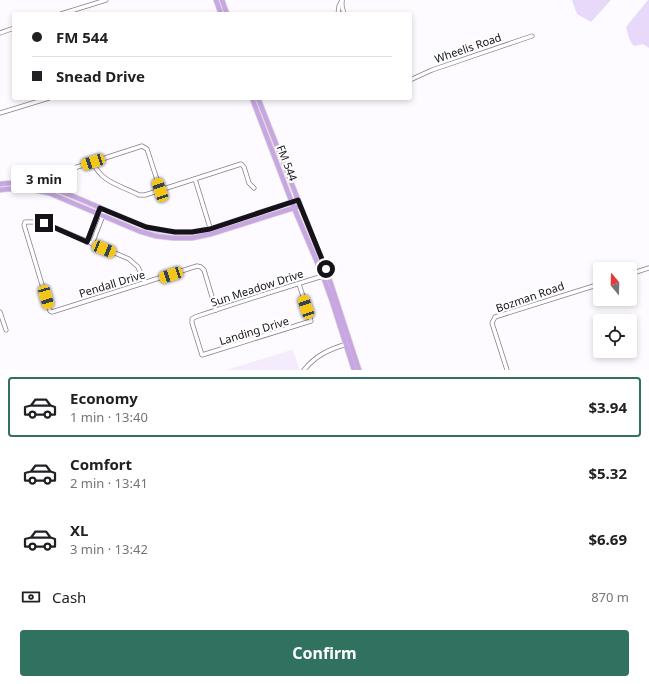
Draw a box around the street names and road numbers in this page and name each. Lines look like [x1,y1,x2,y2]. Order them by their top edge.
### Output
street label: Wheelis Road [432,29,503,66]
street label: FM 544 [274,143,301,184]
street label: Sun Meadow Drive [209,265,305,310]
street label: Pendall Drive [77,266,147,301]
street label: Bozman Road [494,278,566,315]
street label: Landing Drive [217,313,290,348]

